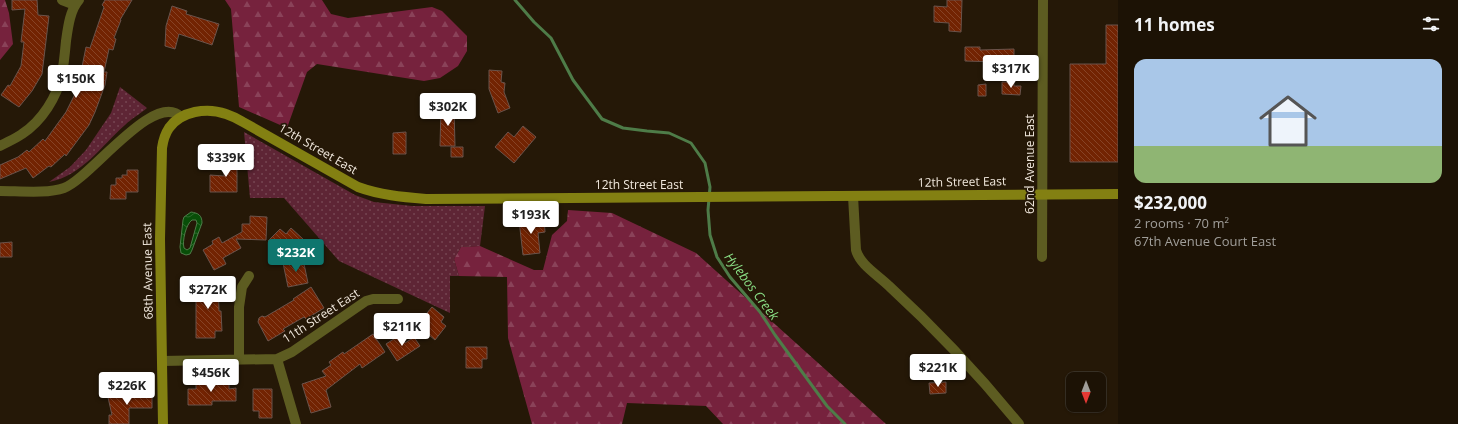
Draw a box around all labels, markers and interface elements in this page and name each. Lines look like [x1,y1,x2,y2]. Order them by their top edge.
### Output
text: 11 homes [1134,13,1215,36]
icon: filters [1420,13,1442,35]
pin: $317K [983,55,1039,89]
text: $317K [992,59,1030,77]
pin: $150K [48,65,104,99]
text: $150K [57,69,95,87]
icon: home [1252,85,1324,157]
pin: $302K [420,93,476,127]
text: $302K [429,97,467,115]
street label: 62nd Avenue East [1021,114,1038,214]
street label: 12th Street East [276,119,361,178]
pin: $339K [198,144,254,178]
text: $339K [207,148,245,166]
street label: 12th Street East [918,172,1006,191]
street label: 12th Street East [595,176,683,193]
text: $232,000 [1134,191,1207,214]
pin: $193K [503,201,559,235]
text: $193K [512,205,550,223]
text: 2 rooms · 70 m² [1134,214,1229,232]
street label: 68th Avenue East [138,223,157,320]
text: 67th Avenue Court East [1134,232,1276,250]
pin: $232K [268,239,324,273]
text: $232K [277,243,315,261]
water label: Hylebos Creek [721,248,784,324]
pin: $272K [180,276,236,310]
text: $272K [189,280,227,298]
street label: 11th Street East [279,284,362,347]
pin: $211K [374,313,430,347]
text: $211K [383,317,421,335]
pin: $221K [910,354,966,388]
text: $221K [919,358,957,376]
pin: $456K [183,359,239,393]
text: $456K [192,363,230,381]
pin: $226K [99,372,155,406]
north arrow [1066,372,1106,412]
map controls [1066,372,1106,412]
text: $226K [108,376,146,394]

